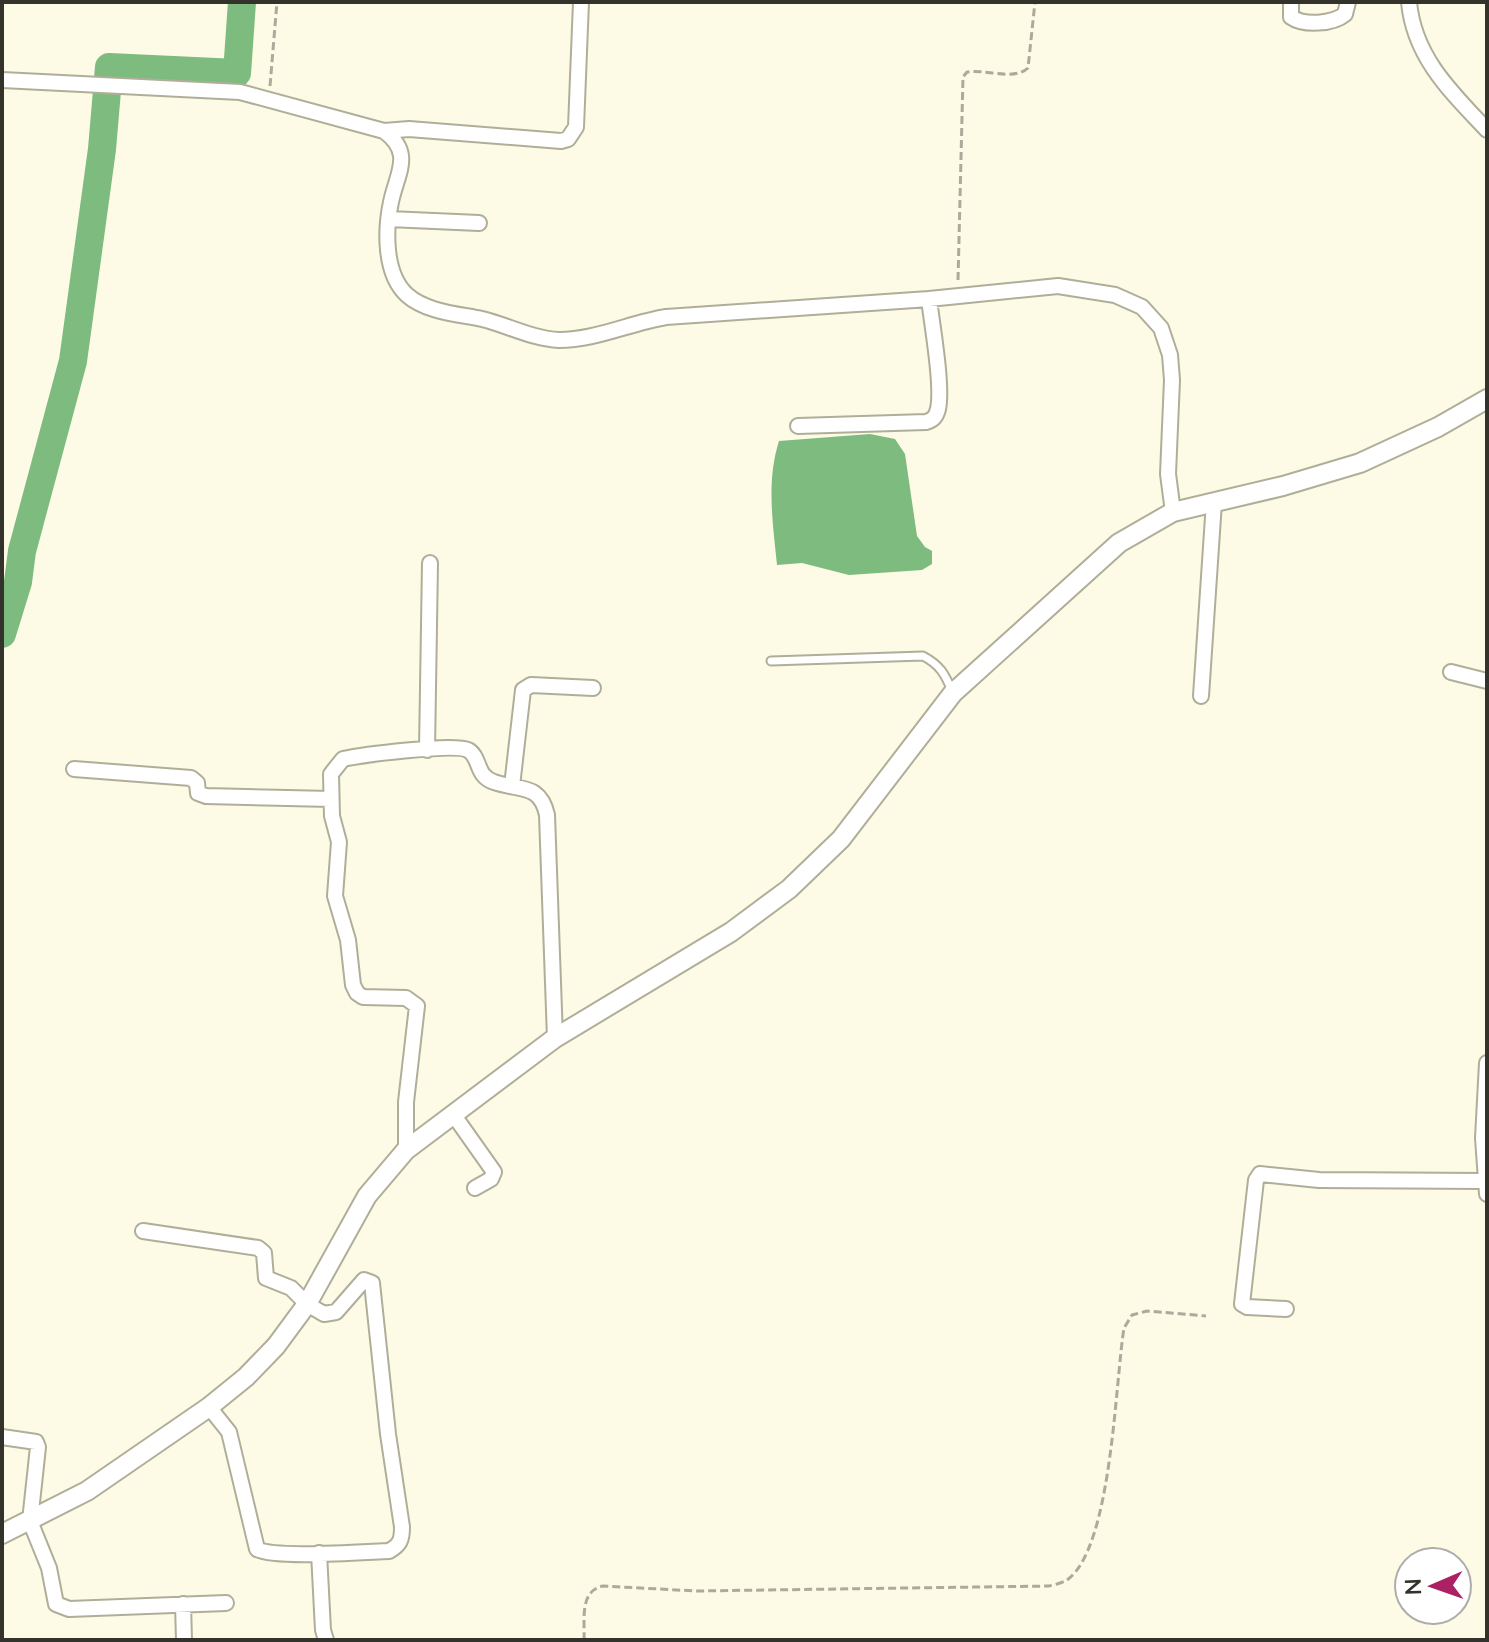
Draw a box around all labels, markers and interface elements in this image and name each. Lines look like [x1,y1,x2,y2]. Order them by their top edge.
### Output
north arrow [1393,1546,1473,1626]
text: N [1399,1578,1426,1596]

